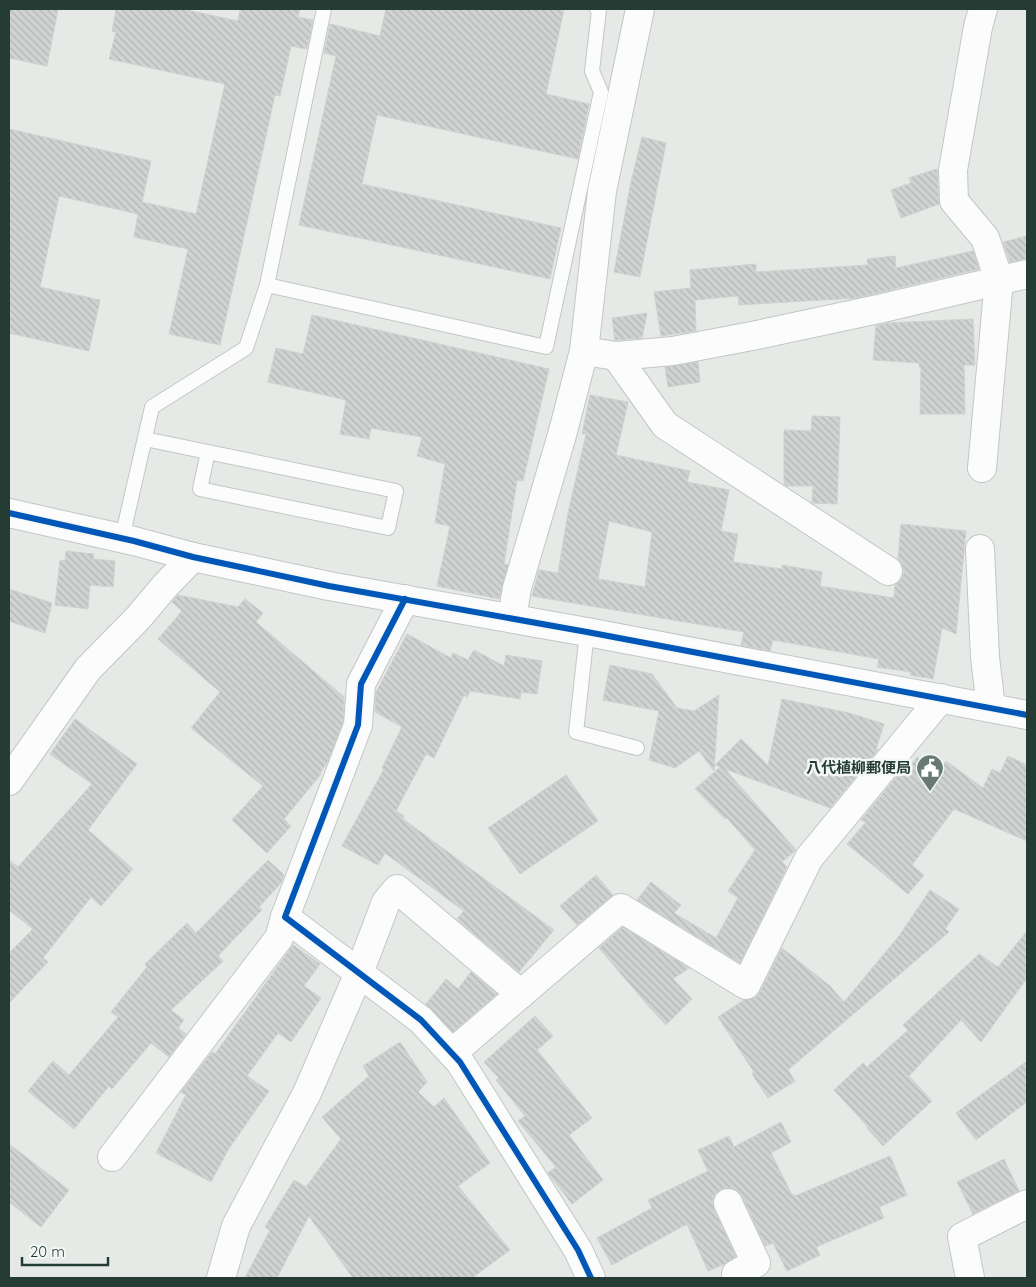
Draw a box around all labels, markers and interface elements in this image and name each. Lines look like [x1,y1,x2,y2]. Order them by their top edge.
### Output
public building icon: 八代植柳郵便局 [915,753,945,792]
place label: 八代植柳郵便局 [806,758,911,777]
scale bar [22,1234,109,1266]
text: 20 m [30,1242,65,1261]

